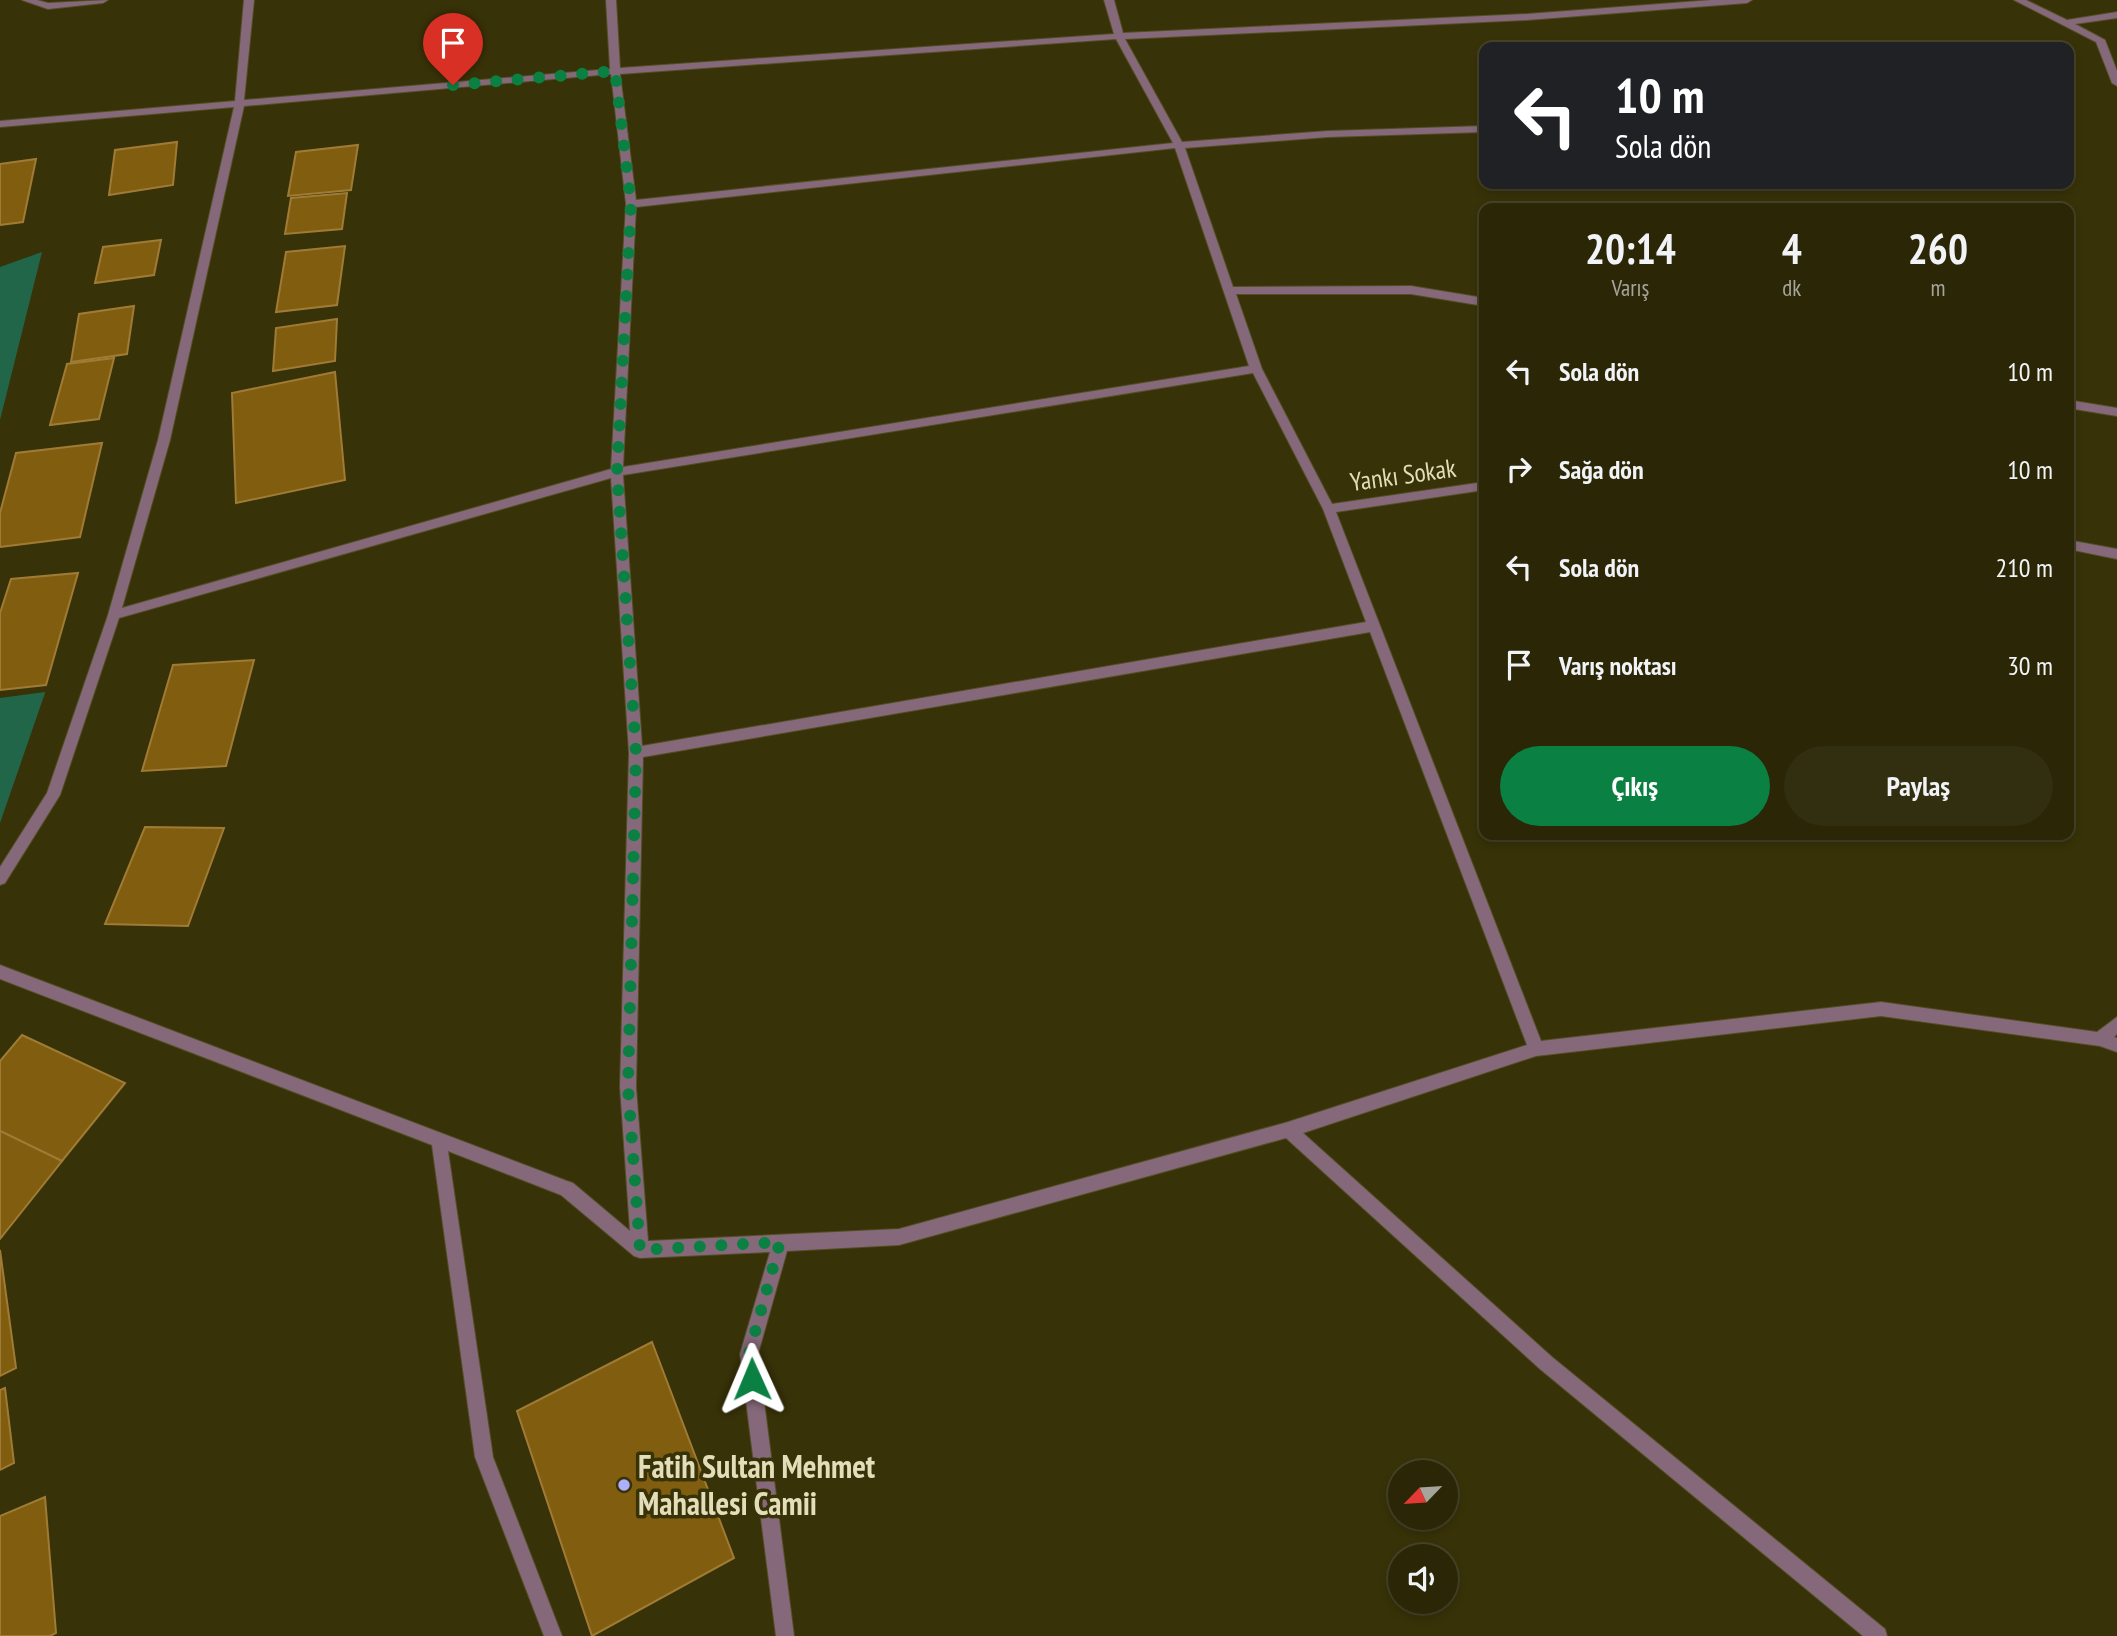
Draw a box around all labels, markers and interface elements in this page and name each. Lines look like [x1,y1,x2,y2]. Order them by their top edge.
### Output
pin [423,13,483,85]
icon: arrive [434,24,472,62]
text: 10 m [1615,63,1704,127]
icon: left [1500,70,1591,161]
text: Sola dön [1615,125,1711,167]
text: 20:14 [1585,221,1676,276]
text: 4 [1782,221,1802,276]
text: 260 [1908,221,1968,276]
text: Varış [1611,273,1649,302]
text: dk [1782,273,1801,302]
text: m [1930,273,1945,302]
icon: left [1500,352,1538,390]
text: Sola dön [1559,355,1639,388]
text: 10 m [2007,355,2053,388]
icon: right [1500,450,1538,488]
street label: Yankı Sokak [1348,451,1458,498]
text: Sağa dön [1559,453,1644,486]
text: 10 m [2007,453,2053,486]
icon: left [1500,548,1538,586]
text: Sola dön [1559,551,1639,584]
text: 210 m [1995,551,2053,584]
icon: arrive [1500,646,1538,684]
text: Varış noktası [1559,649,1677,682]
text: 30 m [2007,649,2053,682]
button: Çıkış [1500,746,1770,826]
button: Paylaş [1784,746,2053,826]
position arrow [715,1342,789,1416]
place label: Fatih Sultan Mehmet Mahallesi Camii [638,1445,876,1524]
north arrow [1388,1460,1458,1530]
map controls [1388,1460,1458,1614]
marker: Fatih Sultan Mehmet Mahallesi Camii [616,1477,632,1493]
button: sound [1388,1544,1458,1614]

